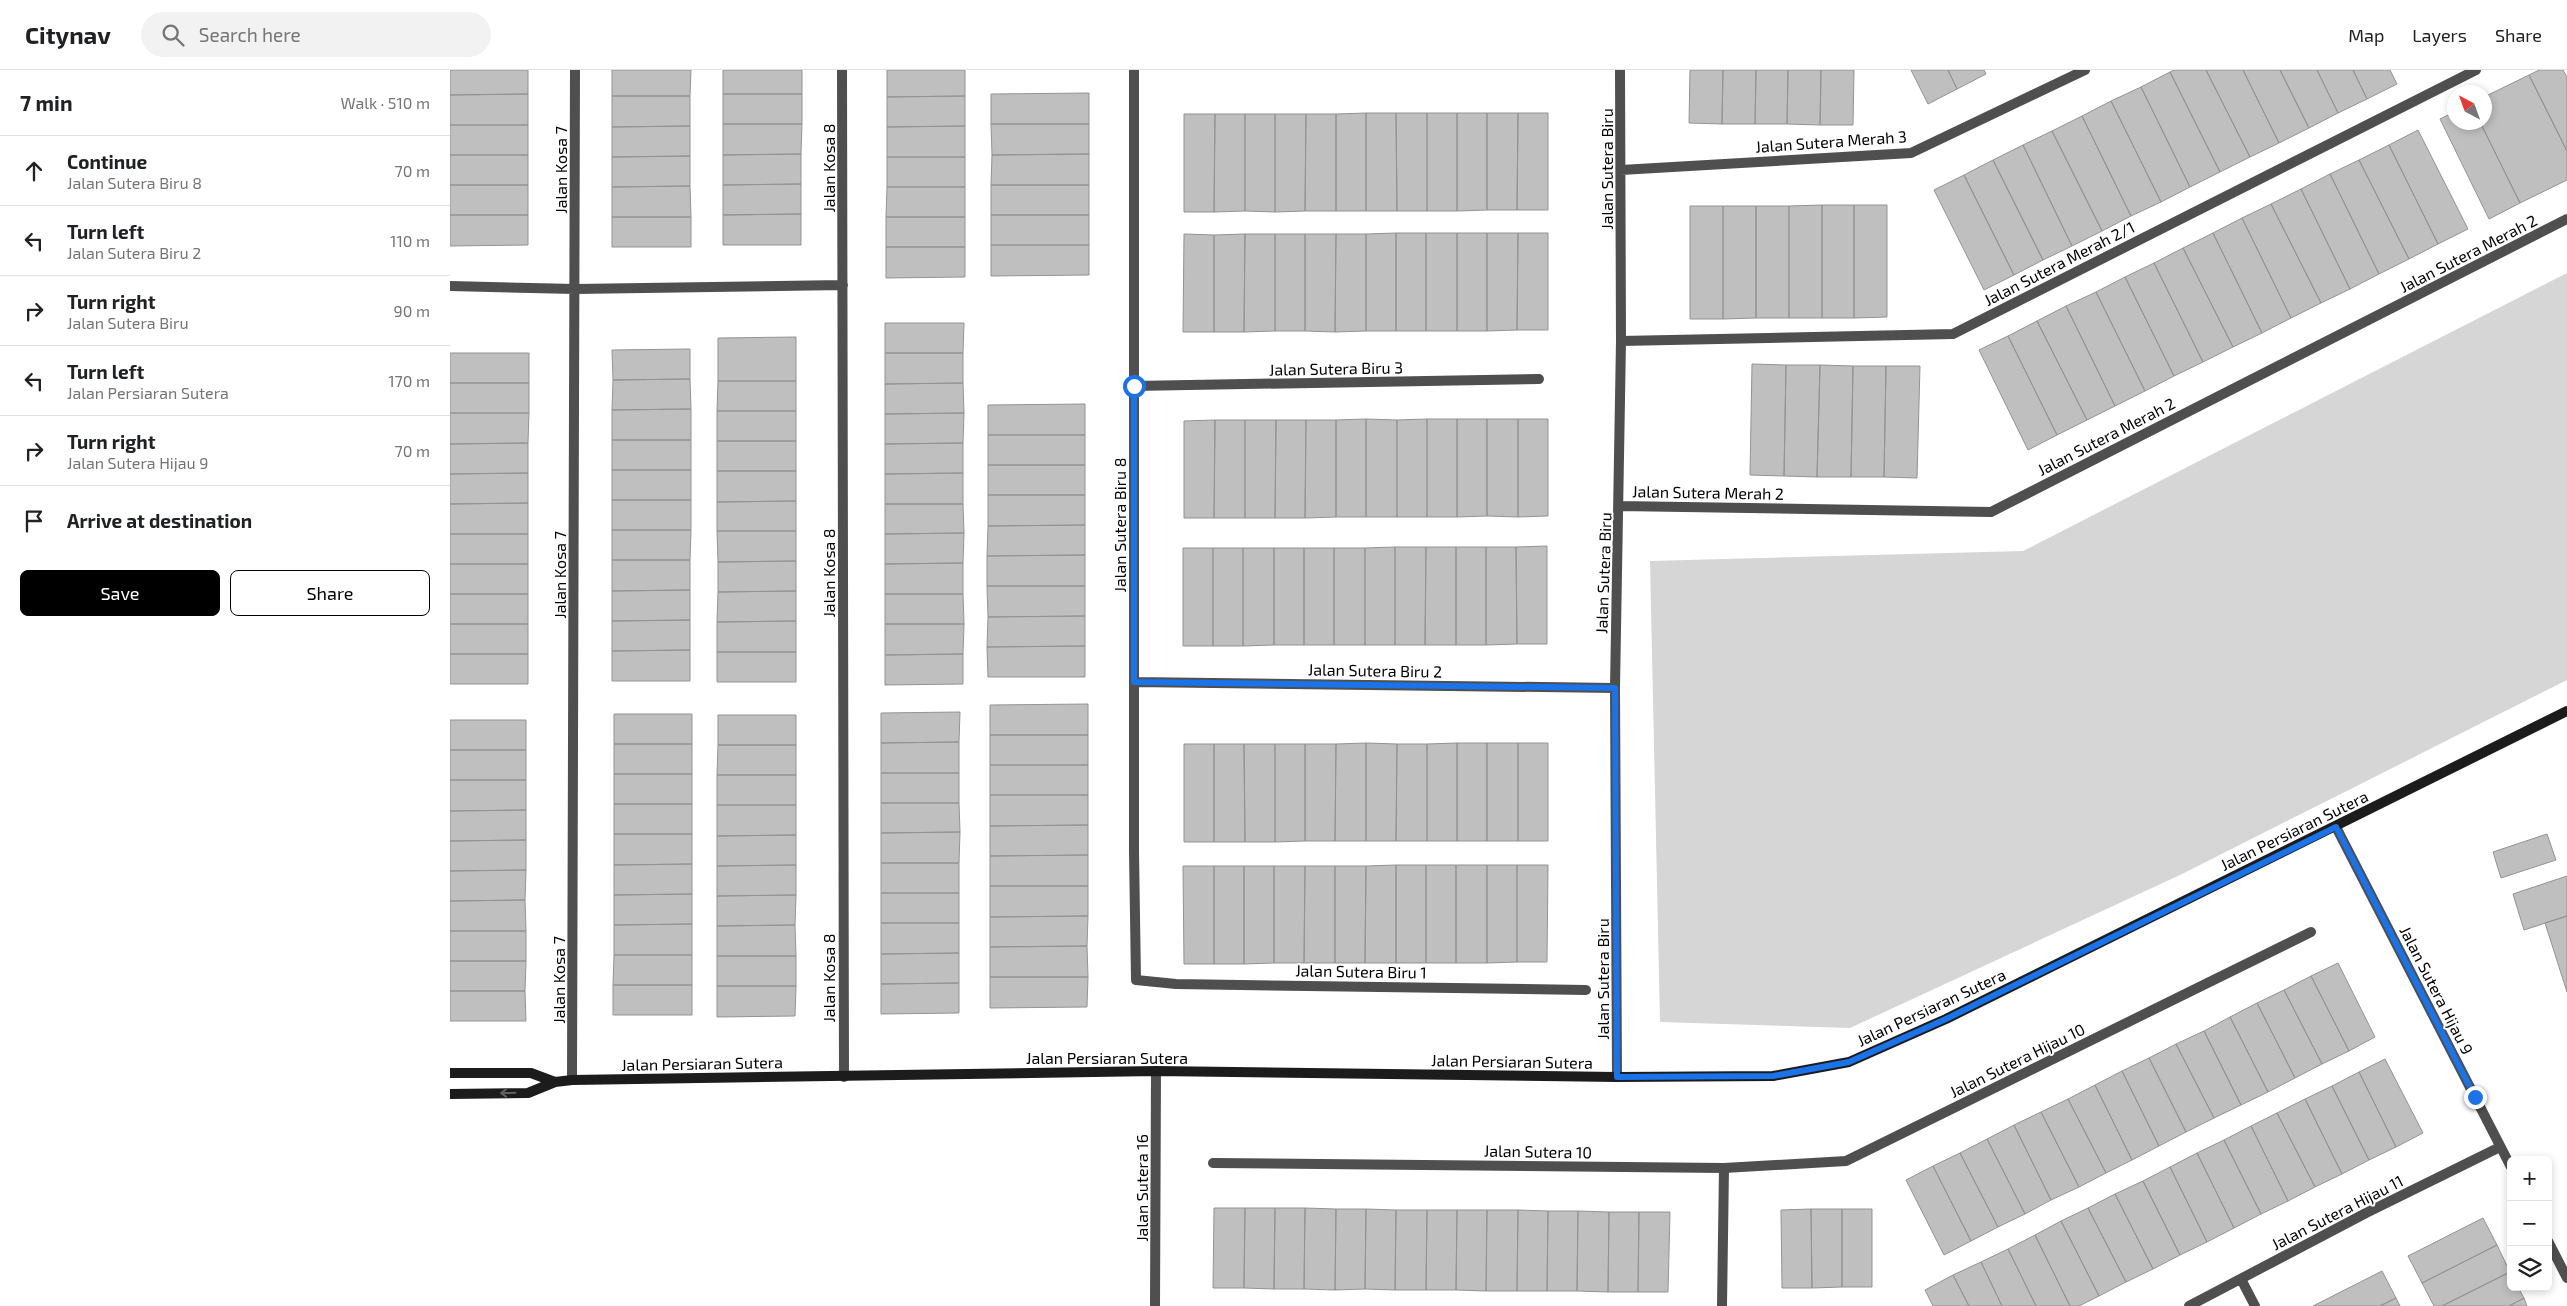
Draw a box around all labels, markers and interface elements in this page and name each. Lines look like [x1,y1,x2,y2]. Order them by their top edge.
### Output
search box [141,12,491,57]
text: Citynav [25,20,111,49]
icon: search [159,21,187,49]
text: Search here [199,23,301,46]
text: Map [2348,24,2384,46]
text: Layers [2412,24,2467,46]
text: Share [2495,24,2542,46]
north arrow [2447,85,2492,130]
text: 7 min [20,90,73,115]
text: Walk · 510 m [340,93,430,112]
street label: Jalan Sutera Biru [1597,108,1616,230]
street label: Jalan Kosa 8 [819,123,838,213]
street label: Jalan Kosa 7 [551,126,570,214]
street label: Jalan Sutera Merah 3 [1755,126,1907,156]
text: Continue [67,150,147,173]
icon: ahead [20,157,48,185]
text: 70 m [395,161,430,180]
text: Jalan Sutera Biru 8 [67,173,202,192]
street label: Jalan Sutera Merah 2 [2396,210,2540,296]
street label: Jalan Sutera Merah 2/1 [1981,217,2137,309]
text: Turn left [67,220,144,243]
icon: left [20,227,48,255]
text: 110 m [390,231,430,250]
text: Jalan Sutera Biru 2 [67,243,201,262]
text: Turn right [67,290,155,313]
icon: right [20,297,48,325]
text: 90 m [394,301,430,320]
text: Jalan Sutera Biru [67,313,189,332]
street label: Jalan Sutera Biru 3 [1269,357,1403,379]
text: Turn left [67,360,144,383]
icon: left [20,367,48,395]
text: 170 m [388,371,430,390]
route start [1123,375,1146,398]
text: Jalan Persiaran Sutera [67,383,229,402]
street label: Jalan Sutera Merah 2 [2034,393,2178,479]
text: Turn right [67,430,155,453]
icon: right [20,437,48,465]
text: 70 m [395,441,430,460]
text: Jalan Sutera Hijau 9 [67,453,208,472]
street label: Jalan Sutera Biru 8 [1110,458,1129,592]
street label: Jalan Sutera Merah 2 [1632,481,1784,503]
icon: arrive [20,507,48,535]
text: Arrive at destination [67,509,252,532]
street label: Jalan Sutera Biru [1591,512,1615,634]
street label: Jalan Kosa 8 [819,528,838,618]
street label: Jalan Kosa 7 [550,531,569,619]
button: Save [20,570,220,616]
button: Share [230,570,430,616]
street label: Jalan Sutera Biru 2 [1308,659,1442,681]
street label: Jalan Persiaran Sutera [2217,786,2371,874]
street label: Jalan Sutera Biru [1593,918,1612,1040]
street label: Jalan Sutera Hijau 9 [2396,923,2478,1058]
street label: Jalan Kosa 8 [819,933,838,1023]
street label: Jalan Kosa 7 [549,936,568,1024]
street label: Jalan Sutera Biru 1 [1295,960,1427,982]
street label: Jalan Persiaran Sutera [1854,964,2008,1050]
street label: Jalan Sutera Hijau 10 [1946,1019,2088,1102]
street label: Jalan Persiaran Sutera [1026,1048,1188,1067]
street label: Jalan Persiaran Sutera [1431,1050,1593,1072]
street label: Jalan Persiaran Sutera [621,1052,783,1074]
route end [2464,1086,2487,1109]
one-way arrow [501,1088,517,1098]
street label: Jalan Sutera 16 [1132,1134,1151,1242]
street label: Jalan Sutera 10 [1484,1141,1592,1161]
map controls [2507,1156,2552,1291]
button: + [2507,1156,2552,1201]
street label: Jalan Sutera Hijau 11 [2268,1171,2406,1254]
button: − [2507,1201,2552,1246]
button: layers [2507,1246,2552,1291]

